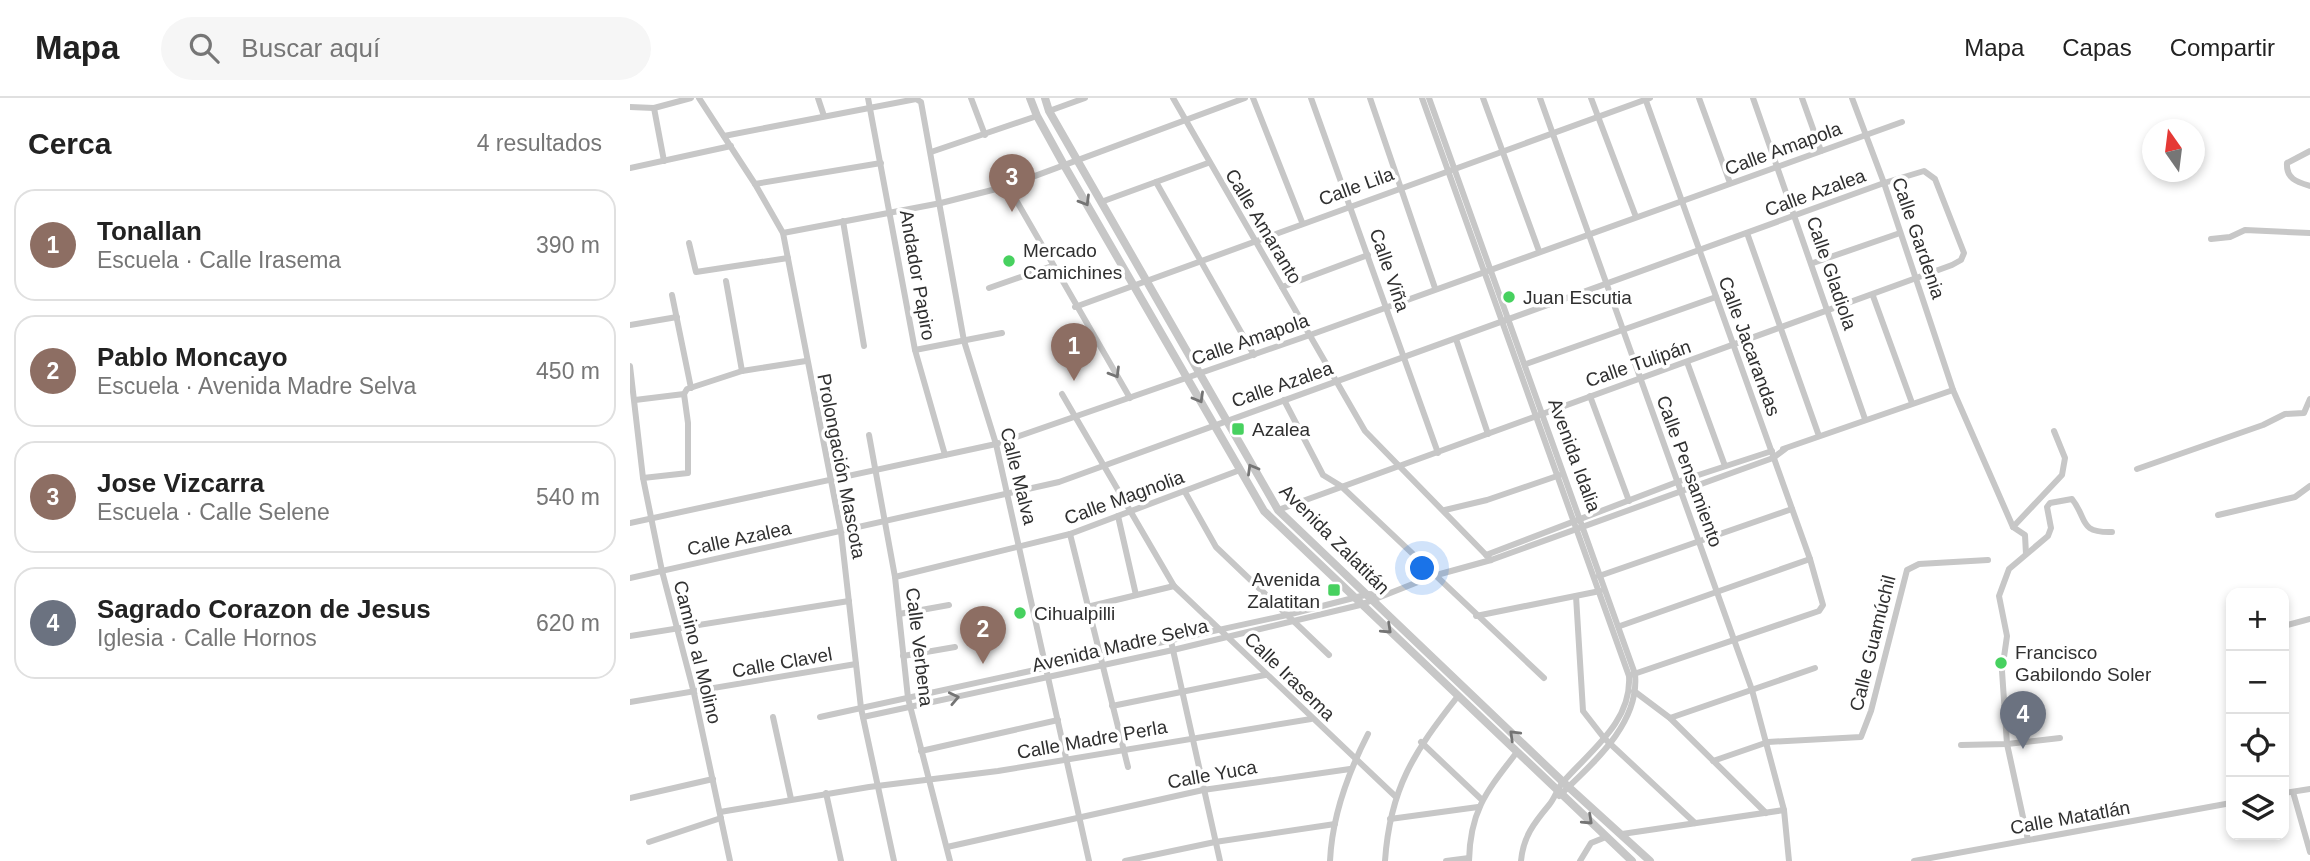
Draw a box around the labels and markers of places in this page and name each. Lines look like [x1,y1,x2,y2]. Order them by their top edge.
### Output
pin: 3 [989,154,1035,212]
place label: Mercado Camichines [1023,240,1122,283]
marker: Mercado Camichines [1001,253,1017,269]
place label: Juan Escutia [1523,287,1632,308]
marker: Juan Escutia [1501,289,1517,305]
pin: 1 [1051,323,1097,381]
place label: Azalea [1252,419,1311,440]
marker: Azalea [1230,421,1246,437]
place label: Avenida Zalatitan [1247,569,1320,612]
marker: Avenida Zalatitan [1326,582,1342,598]
place label: Cihualpilli [1034,603,1115,624]
marker: Cihualpilli [1012,605,1028,621]
pin: 2 [960,606,1006,664]
place label: Francisco Gabilondo Soler [2015,642,2152,685]
marker: Francisco Gabilondo Soler [1993,655,2009,671]
pin: 4 [2000,691,2046,749]

